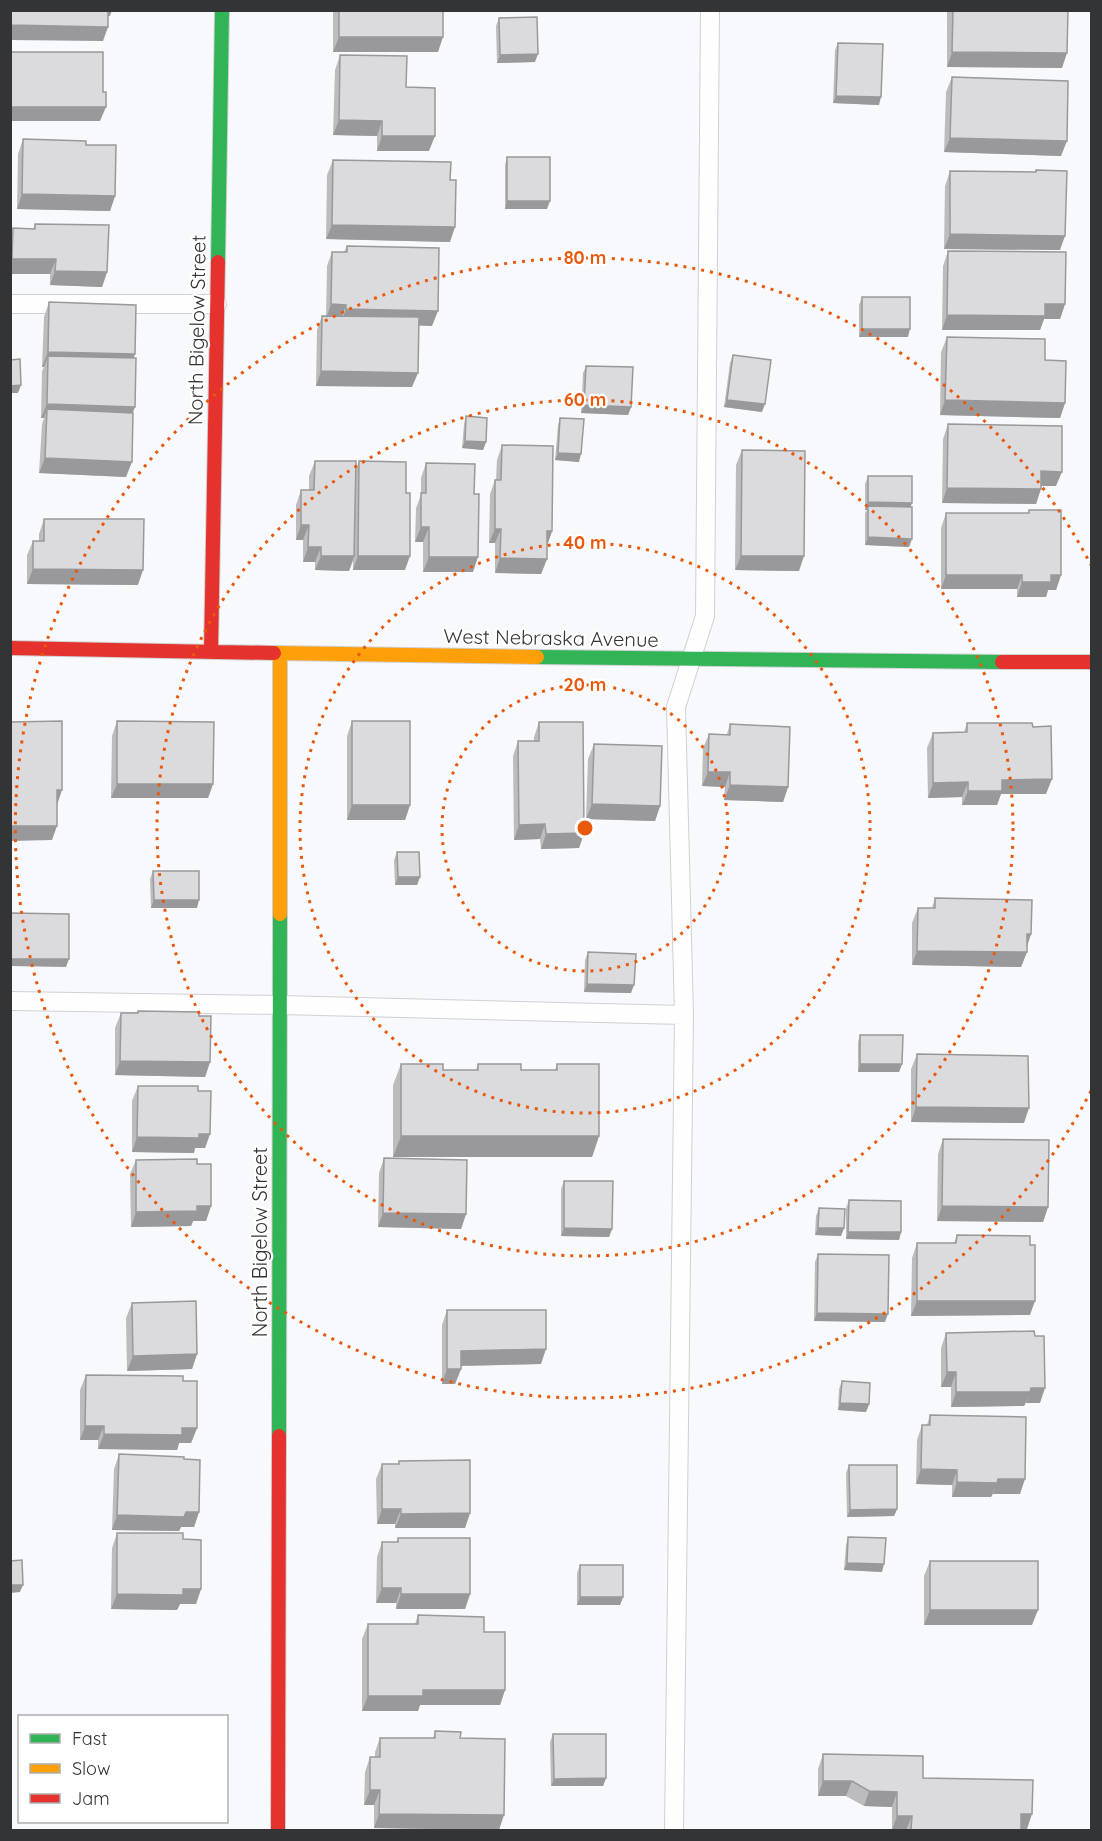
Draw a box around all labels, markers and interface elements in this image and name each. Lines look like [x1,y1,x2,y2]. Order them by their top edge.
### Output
street label: North Bigelow Street [182,234,211,425]
text: 80 m [564,246,606,269]
text: 60 m [564,388,606,411]
text: 40 m [563,531,607,554]
street label: West Nebraska Avenue [443,623,659,652]
text: 20 m [564,673,606,696]
centre of rings [575,818,595,838]
street label: North Bigelow Street [247,1147,272,1337]
legend [18,1715,228,1823]
text: Fast [72,1727,107,1750]
text: Slow [72,1757,110,1780]
text: Jam [72,1787,110,1810]

